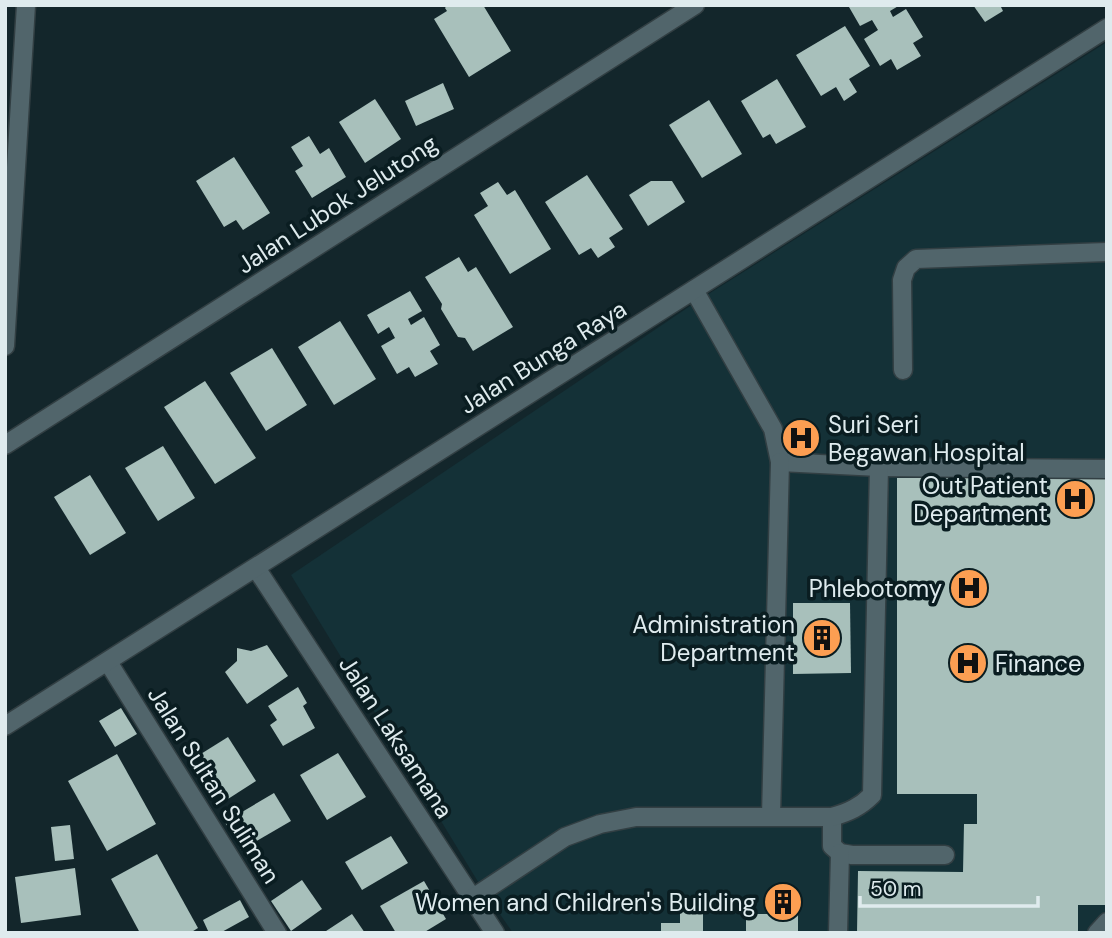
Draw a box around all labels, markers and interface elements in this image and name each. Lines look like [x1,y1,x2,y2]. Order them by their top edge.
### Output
street label: Jalan Lubok Jelutong [231,128,443,280]
street label: Jalan Bunga Raya [454,293,632,421]
place label: Suri Seri Begawan Hospital [828,409,1025,468]
hospital icon: Suri Seri Begawan Hospital [780,417,822,459]
place label: Out Patient Department [913,470,1048,529]
hospital icon: Out Patient Department [1054,478,1096,520]
hospital icon: Phlebotomy [948,567,990,609]
place label: Phlebotomy [809,573,942,604]
place label: Administration Department [632,609,795,668]
building icon: Administration Department [801,617,843,659]
hospital icon: Finance [947,642,989,684]
place label: Finance [995,648,1082,679]
street label: Jalan Laksamana [332,650,460,824]
street label: Jalan Sultan Suliman [141,681,287,889]
scale bar [860,864,1038,908]
text: 50 m [870,875,921,903]
building icon: Women and Children's Building [762,881,804,923]
place label: Women and Children's Building [415,887,756,918]

